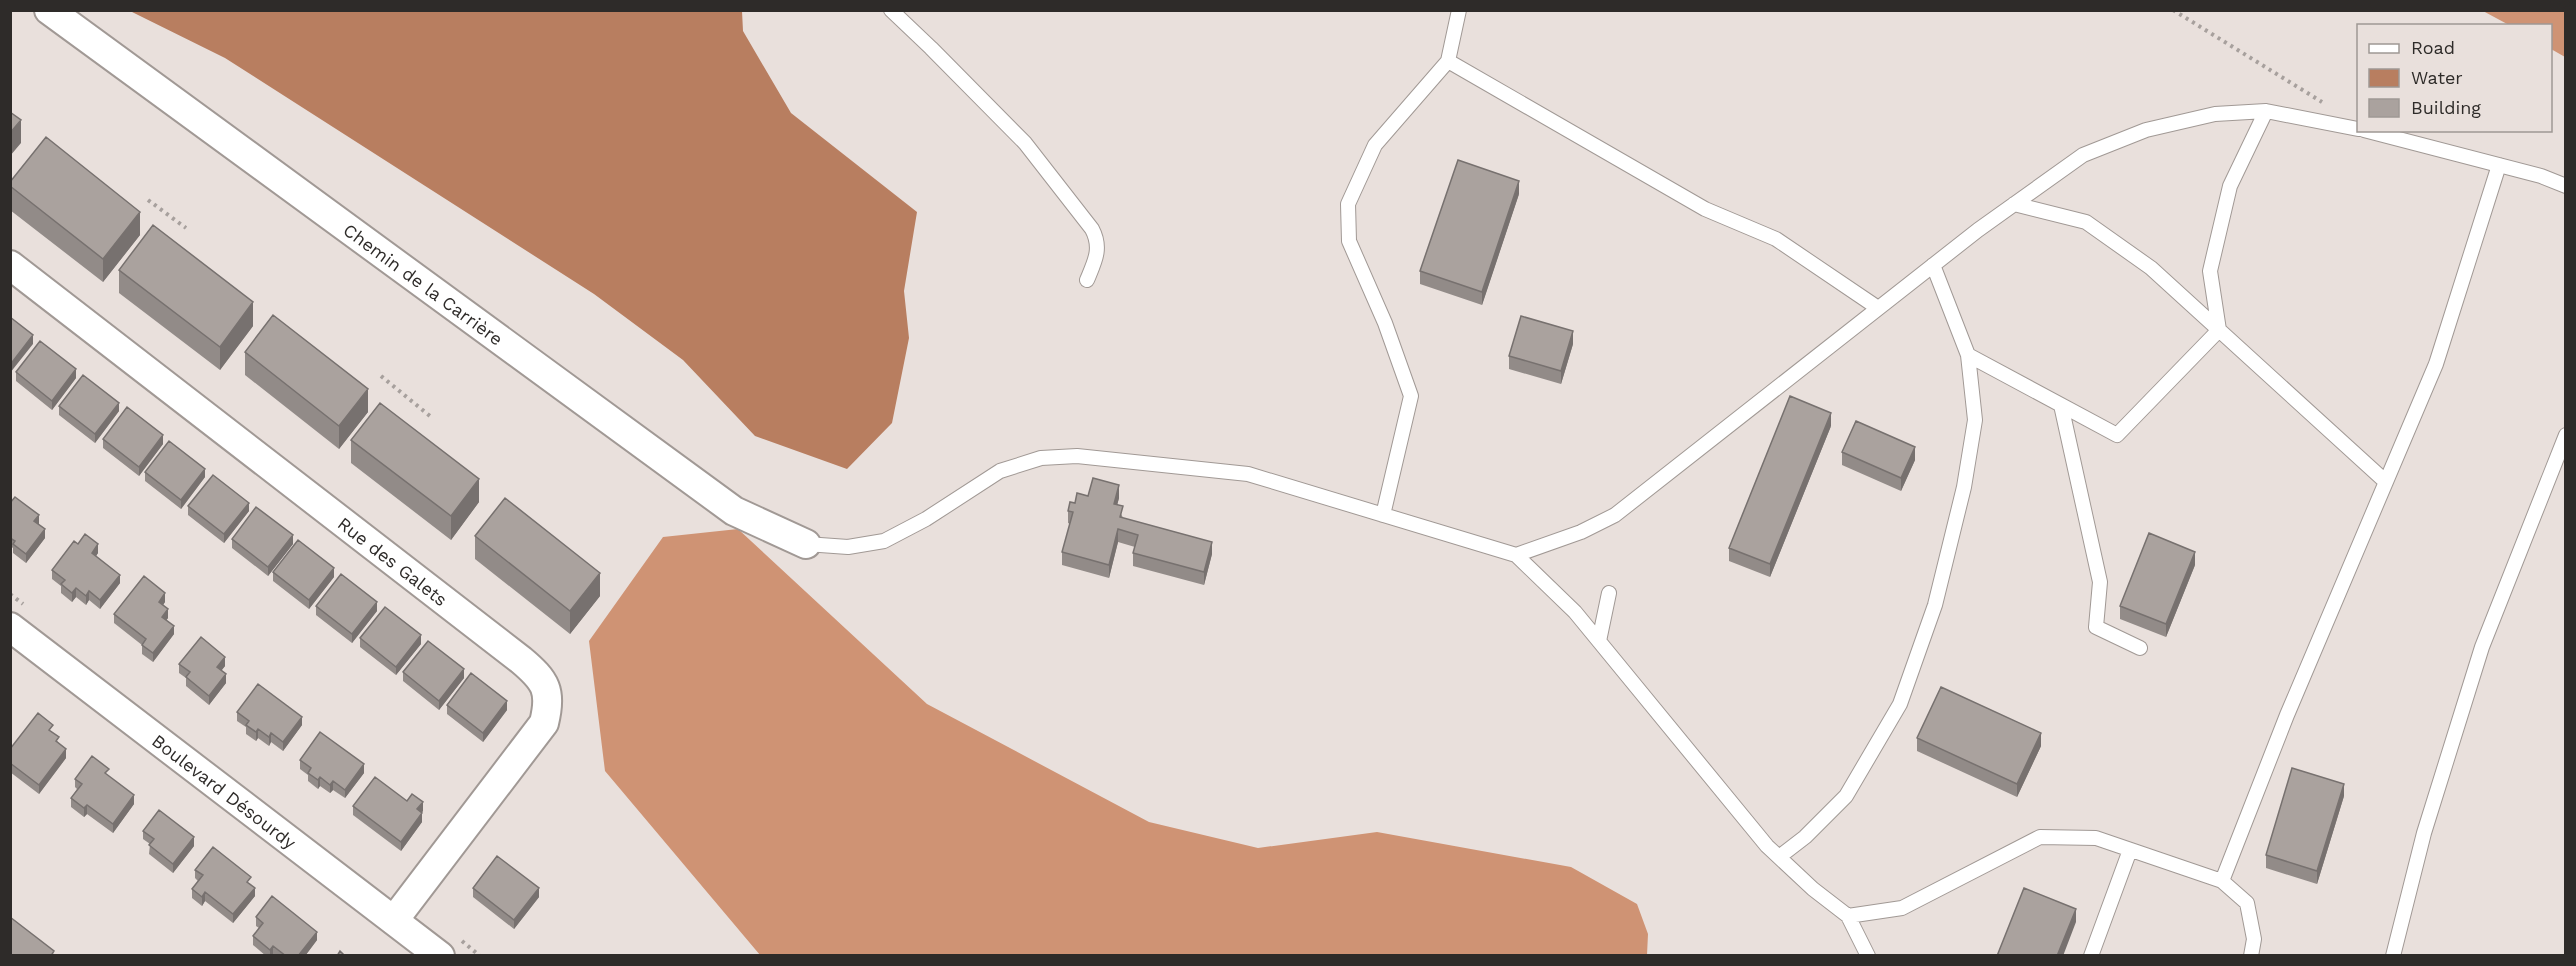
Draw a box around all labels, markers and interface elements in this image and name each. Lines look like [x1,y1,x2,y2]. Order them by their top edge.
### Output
legend [2357,24,2552,132]
text: Road [2411,37,2455,58]
text: Water [2411,67,2463,88]
text: Building [2411,97,2481,118]
street label: Chemin de la Carrière [340,219,507,349]
street label: Rue des Galets [334,512,452,610]
street label: Boulevard Désourdy [148,729,301,853]

